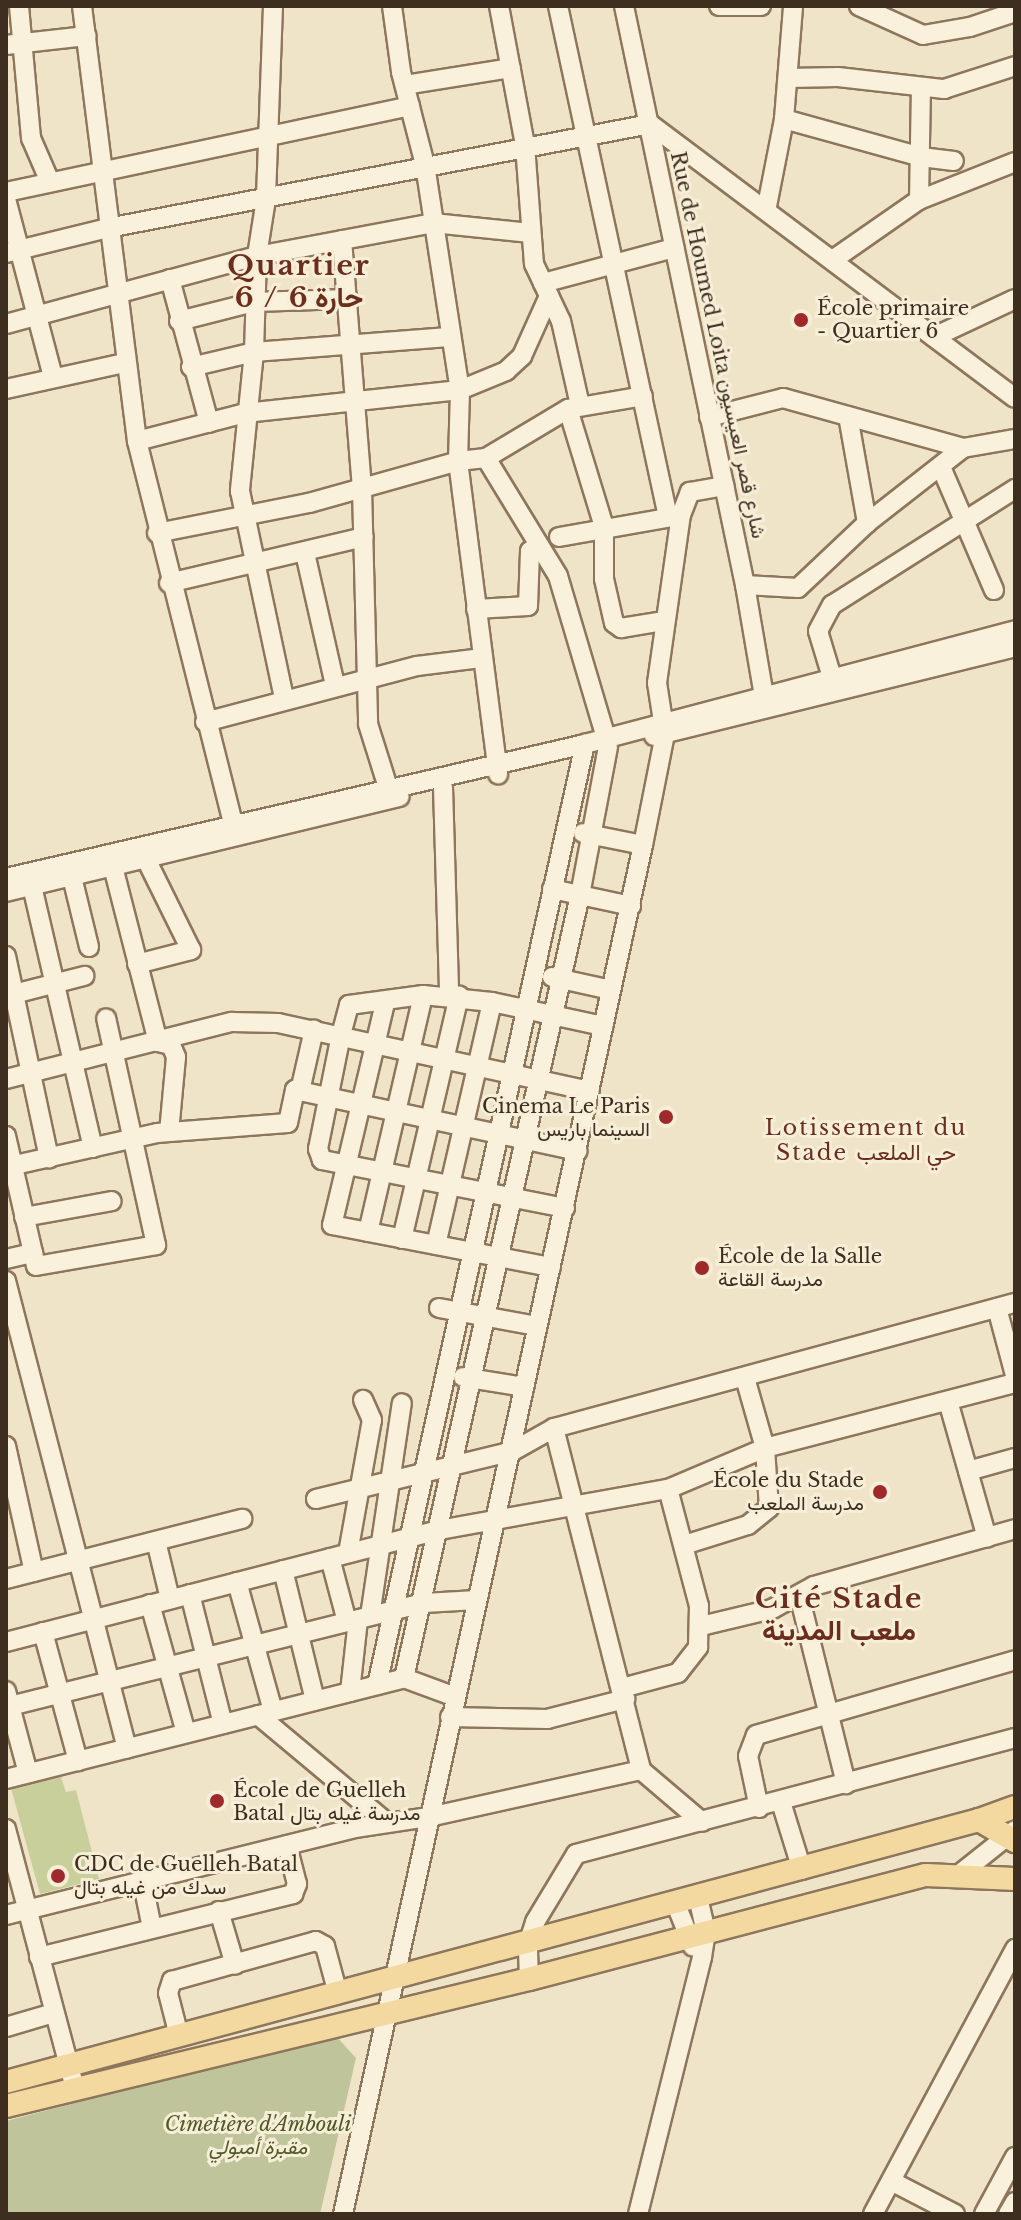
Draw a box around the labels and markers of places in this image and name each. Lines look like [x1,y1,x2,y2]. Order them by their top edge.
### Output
place label: École primaire - Quartier 6 [817,296,969,343]
marker: École primaire - Quartier 6 [792,311,810,329]
place label: Cinema Le Paris السينما باريس [482,1094,650,1141]
marker: Cinema Le Paris السينما باريس [657,1108,675,1126]
place label: École de la Salle مدرسة القاعة [718,1244,882,1291]
marker: École de la Salle مدرسة القاعة [693,1259,711,1277]
place label: École du Stade مدرسة الملعب [713,1468,864,1515]
marker: École du Stade مدرسة الملعب [871,1483,889,1501]
place label: École de Guelleh Batal مدرسة غيله بتال [233,1778,421,1825]
marker: École de Guelleh Batal مدرسة غيله بتال [208,1792,226,1810]
place label: CDC de Guelleh Batal سدك من غيله بتال [74,1852,298,1899]
marker: CDC de Guelleh Batal سدك من غيله بتال [49,1867,67,1885]

